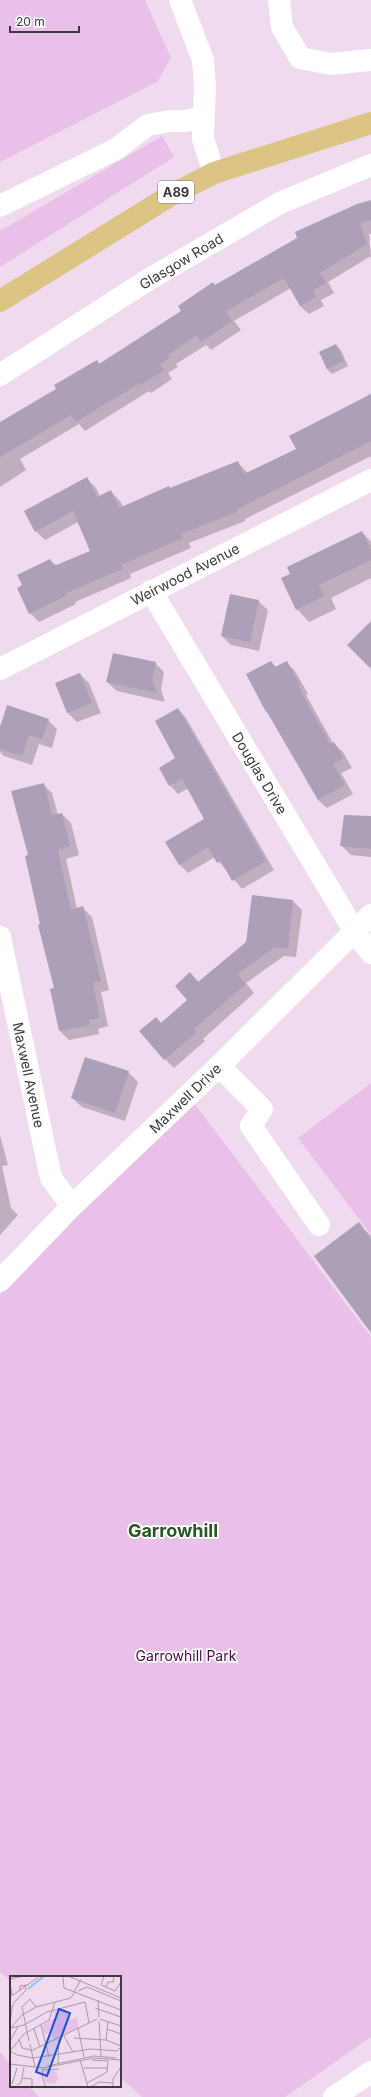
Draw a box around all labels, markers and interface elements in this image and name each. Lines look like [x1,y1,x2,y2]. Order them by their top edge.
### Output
scale bar [10,8,79,34]
text: 20 m [16,14,45,29]
road number: A89 [158,181,194,203]
street label: Glasgow Road [136,229,226,293]
street label: Weirwood Avenue [128,539,242,609]
street label: Douglas Drive [229,729,291,817]
street label: Maxwell Avenue [10,1021,48,1129]
street label: Maxwell Drive [146,1060,224,1136]
district label: Garrowhill [128,1520,218,1541]
park label: Garrowhill Park [136,1647,237,1664]
inset map [10,1976,121,2087]

